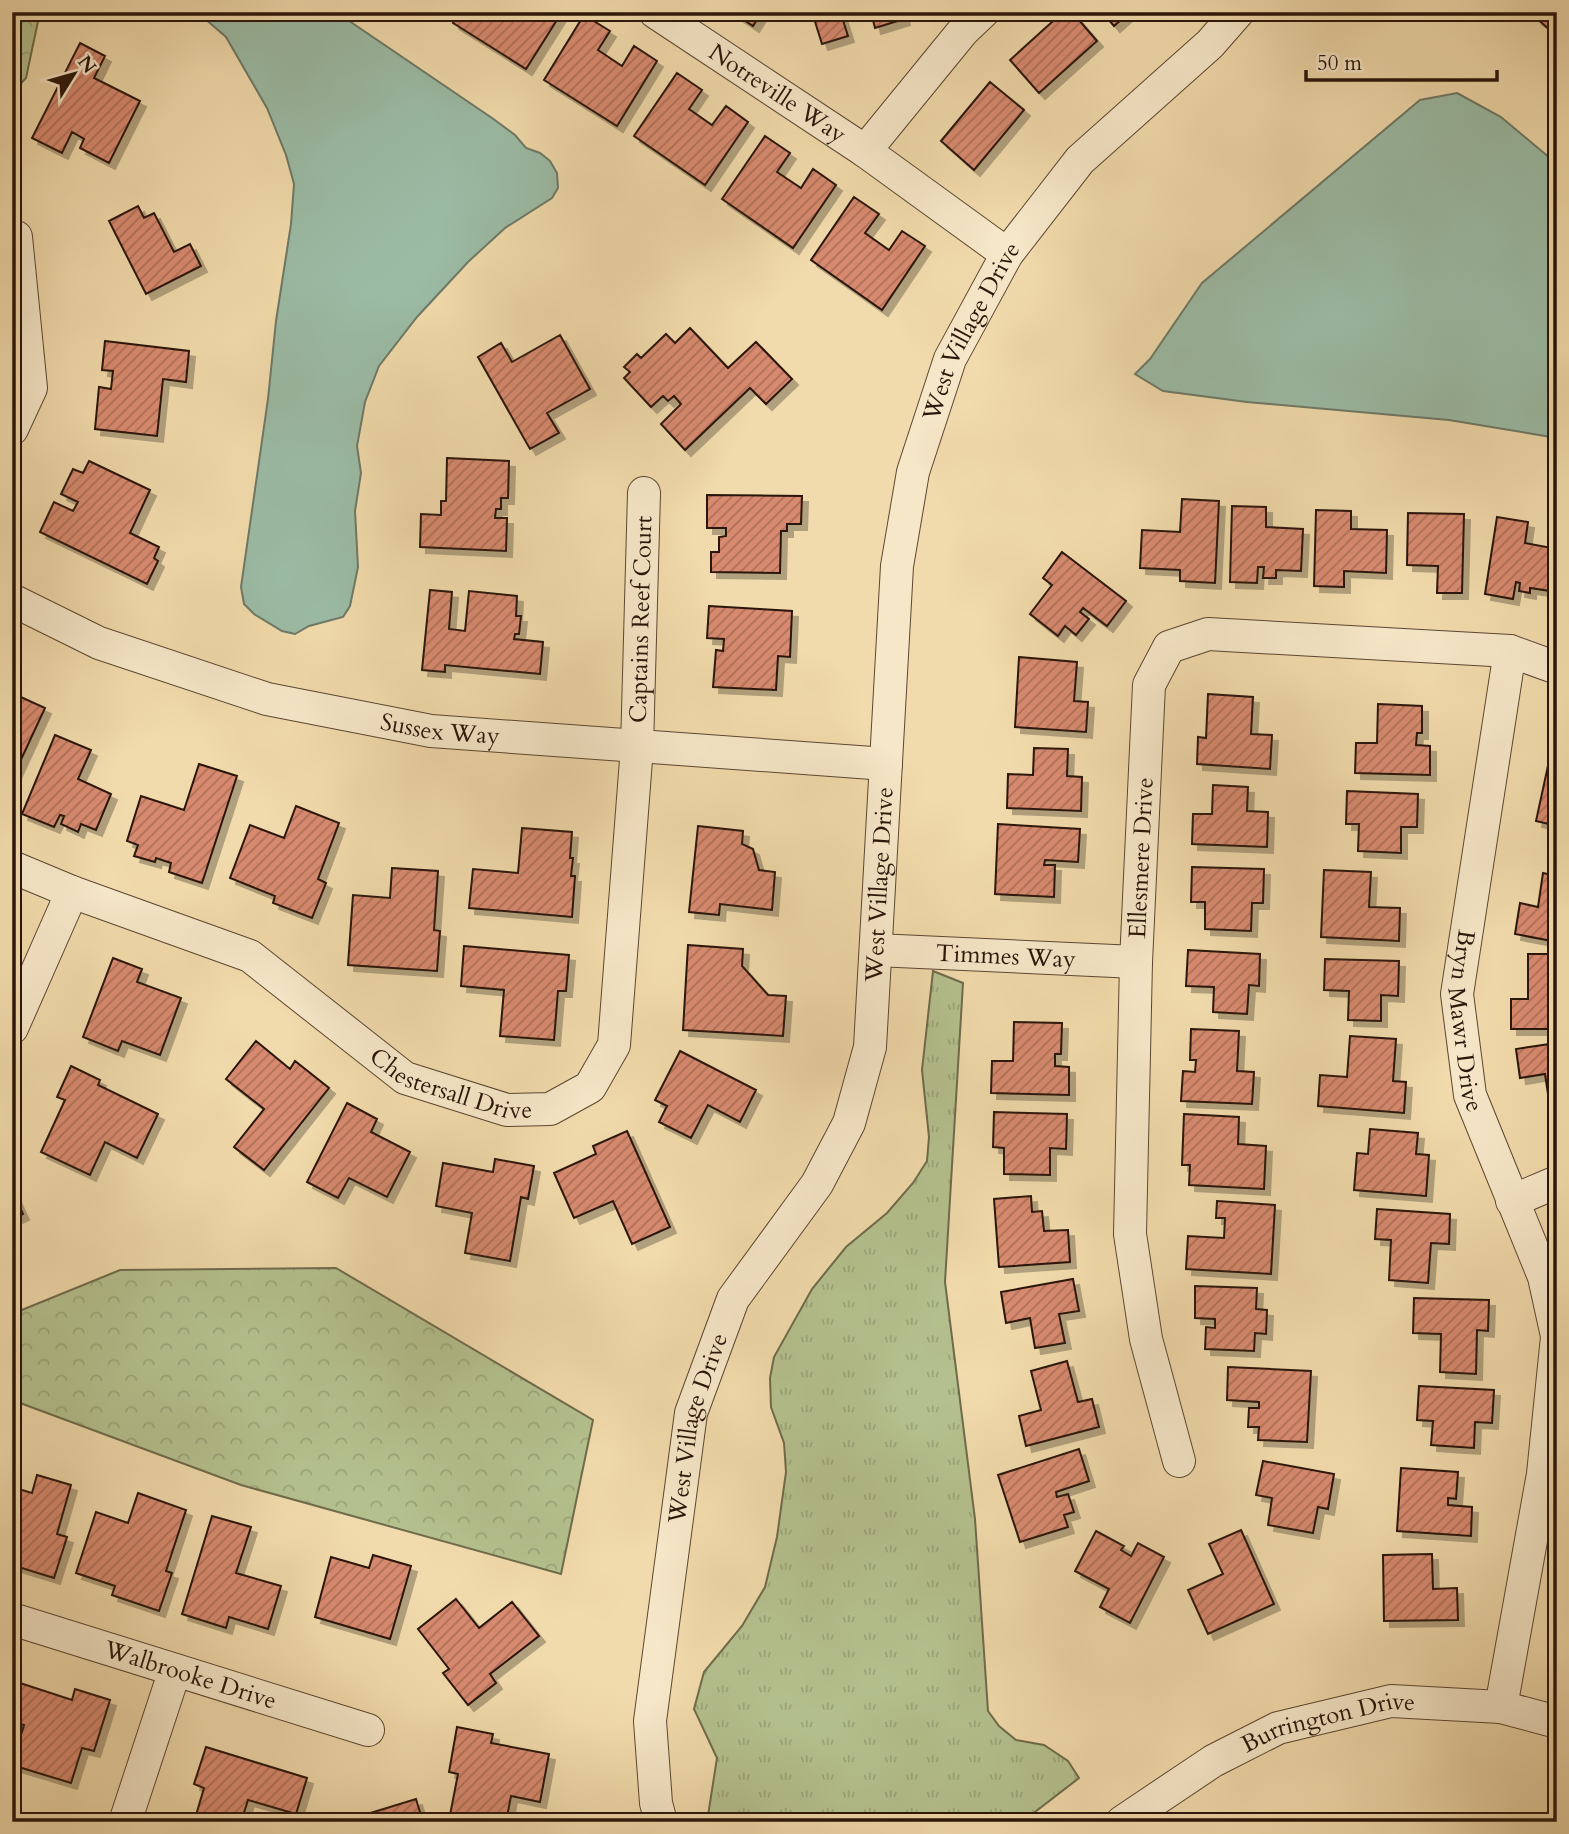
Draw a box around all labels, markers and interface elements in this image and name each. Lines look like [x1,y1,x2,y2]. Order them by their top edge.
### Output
street label: Notreville Way [702,36,853,151]
north arrow [38,38,108,108]
scale bar [1306,38,1497,82]
text: 50 m [1317,49,1362,78]
text: N [71,50,102,79]
street label: West Village Drive [915,235,1028,426]
street label: Captains Reef Court [622,515,660,723]
street label: Sussex Way [377,705,501,753]
street label: Ellesmere Drive [1121,776,1162,939]
street label: West Village Drive [858,786,902,984]
street label: Bryn Mawr Drive [1439,927,1491,1117]
street label: Timmes Way [935,937,1077,976]
street label: Chestersall Drive [362,1040,533,1127]
street label: West Village Drive [660,1329,736,1527]
street label: Walbrooke Drive [99,1632,281,1718]
street label: Burrington Drive [1236,1685,1416,1761]

